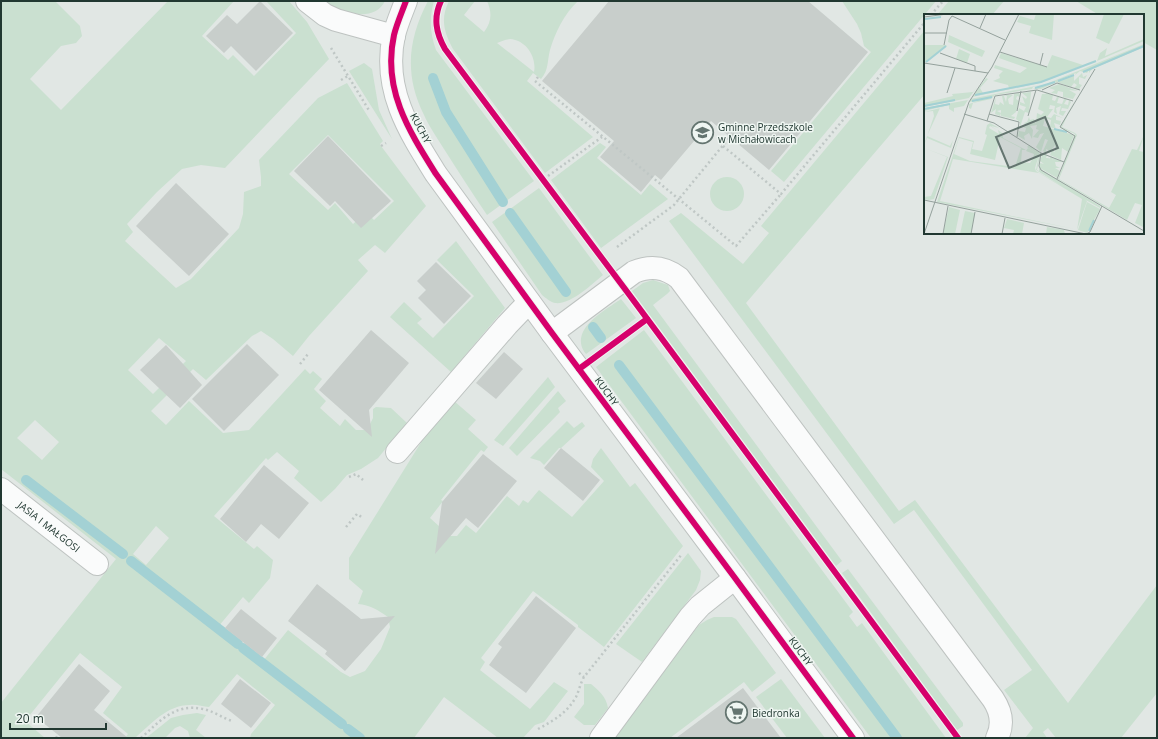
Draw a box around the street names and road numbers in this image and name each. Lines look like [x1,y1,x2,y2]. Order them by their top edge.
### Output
street label: KUCHY [407,110,435,146]
street label: KUCHY [592,374,623,409]
street label: JASIA I MAŁGOSI [14,497,83,555]
street label: KUCHY [786,634,817,669]

